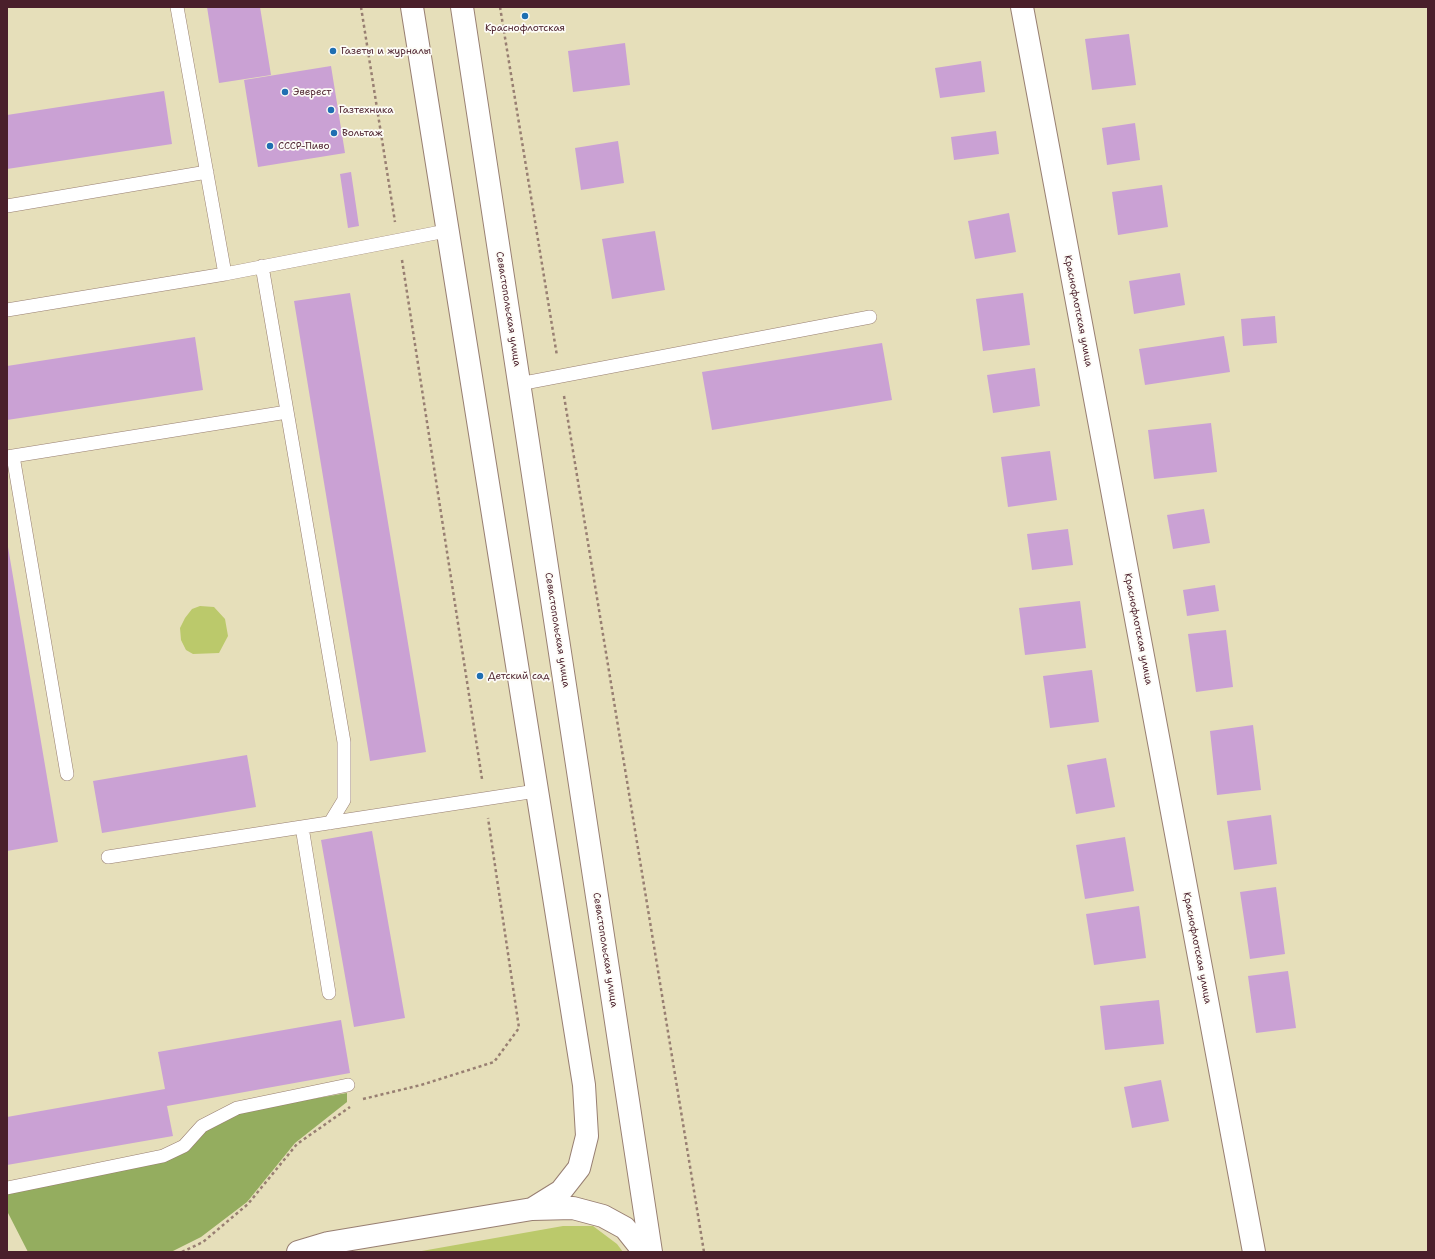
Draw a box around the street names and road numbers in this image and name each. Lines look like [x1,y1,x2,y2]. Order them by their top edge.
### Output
street label: Севастопольская улица [493,251,523,367]
street label: Краснофлотская улица [1061,254,1095,368]
street label: Севастопольская улица [542,572,572,688]
street label: Краснофлотская улица [1121,572,1155,686]
street label: Краснофлотская улица [1180,891,1214,1005]
street label: Севастопольская улица [590,892,620,1008]

